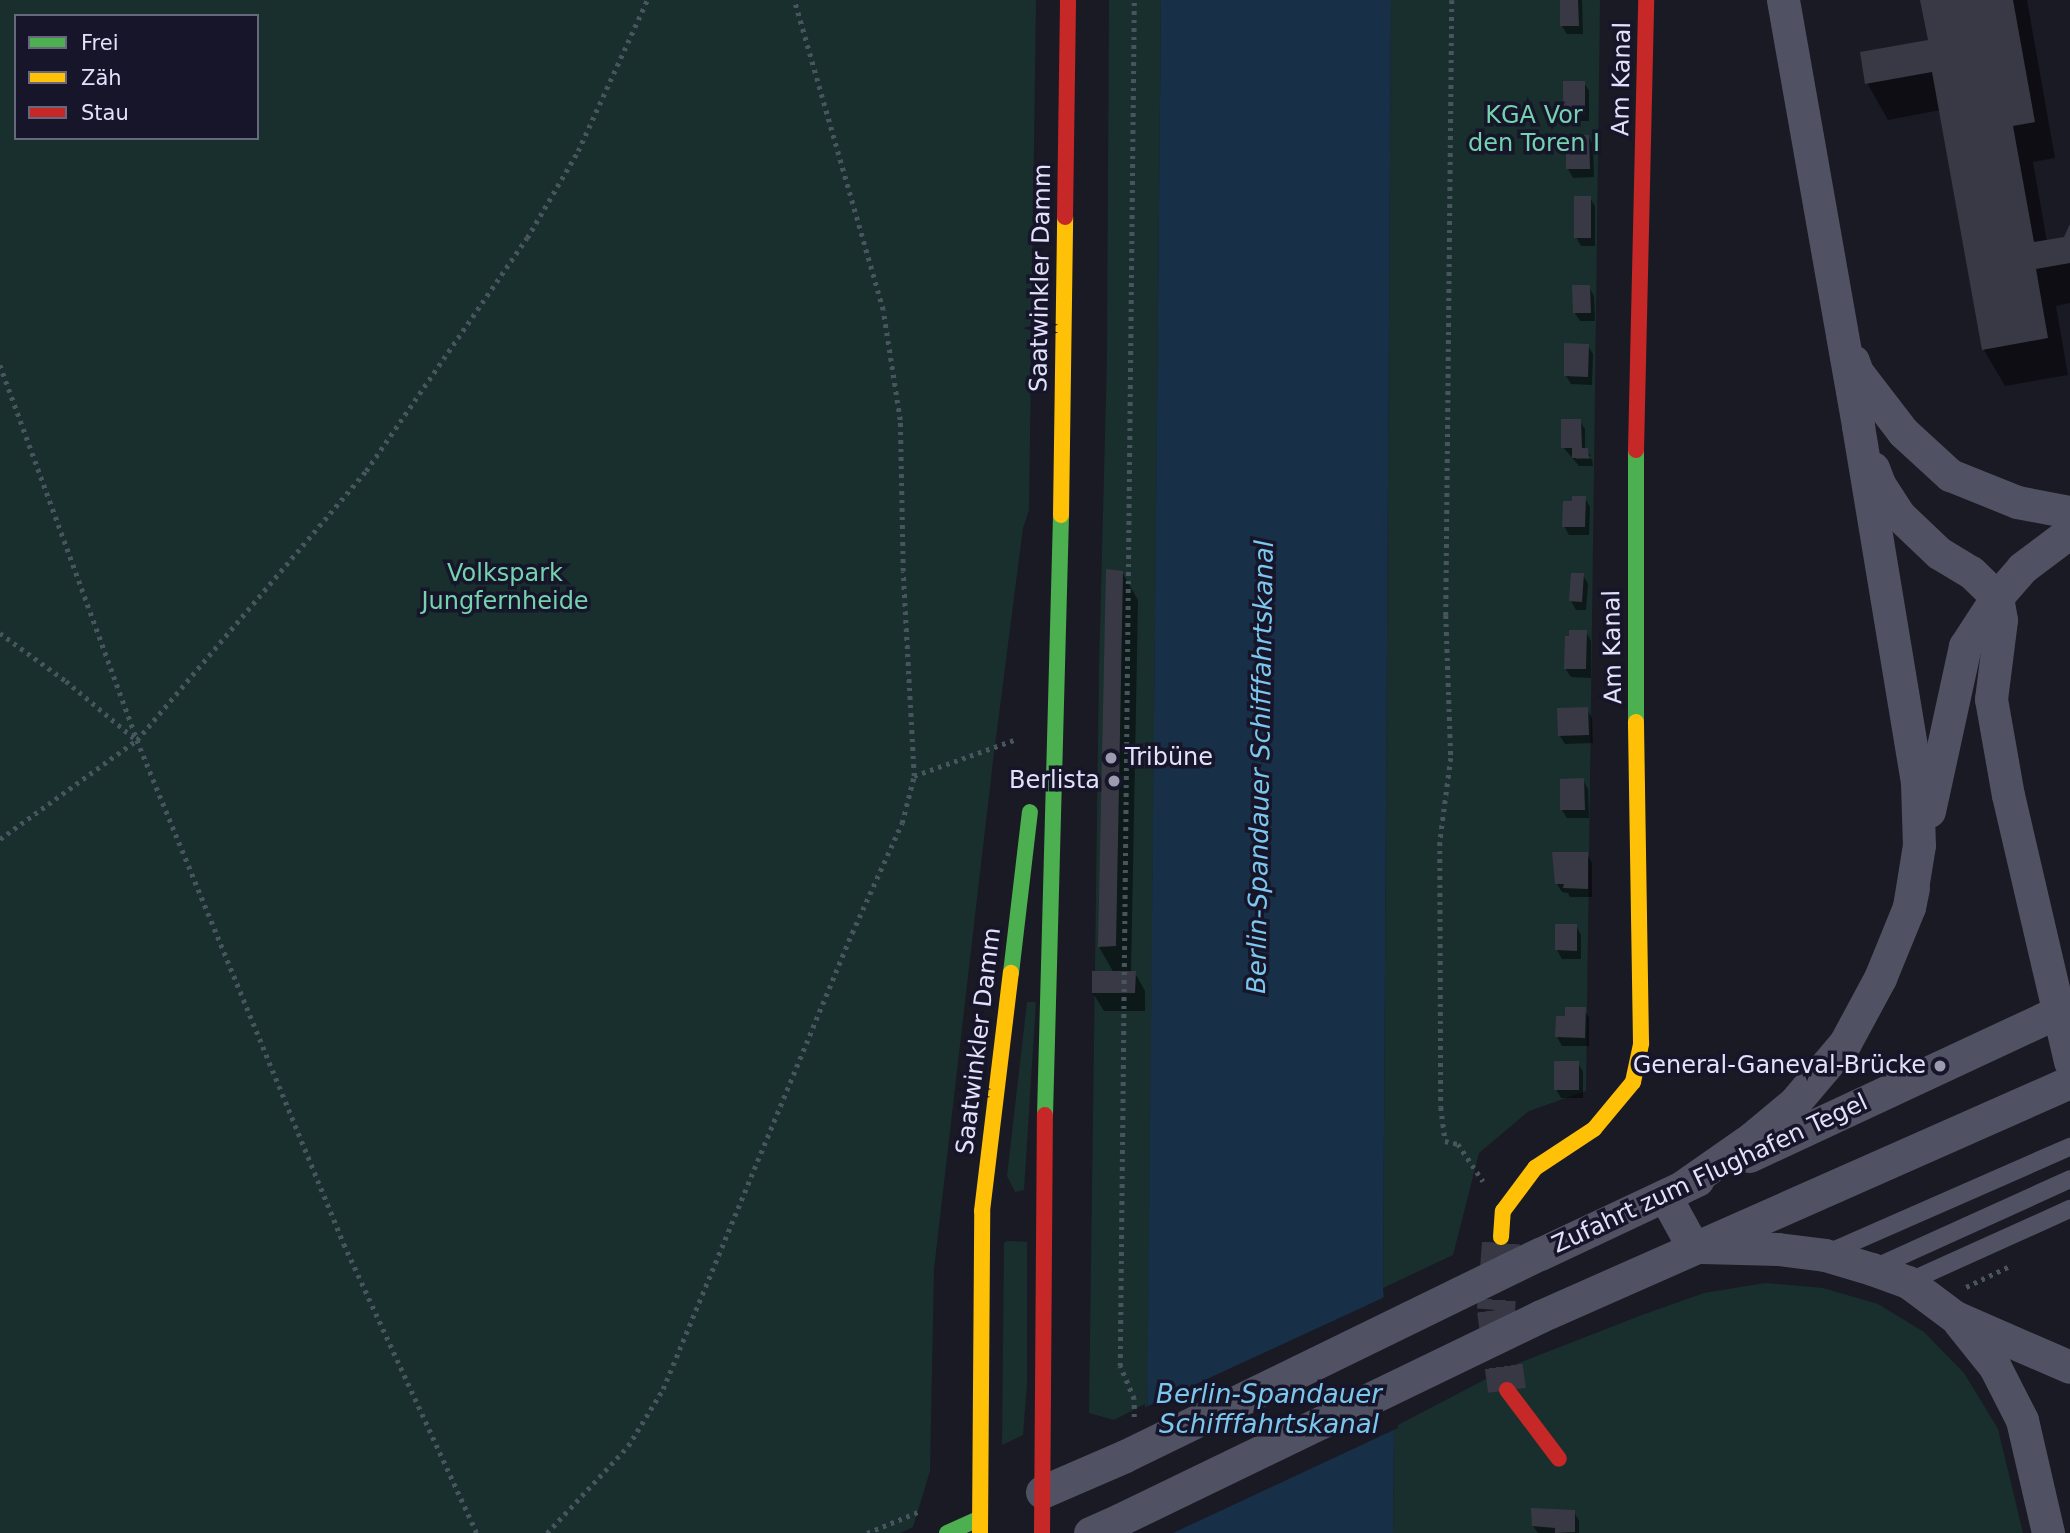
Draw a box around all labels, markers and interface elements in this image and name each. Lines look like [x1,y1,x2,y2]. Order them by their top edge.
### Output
legend [14,14,259,140]
street label: Am Kanal [1607,22,1637,136]
text: Frei [81,31,118,55]
text: Zäh [81,66,122,90]
text: Stau [81,101,129,125]
park label: KGA Vor den Toren I [1468,102,1600,158]
street label: Saatwinkler Damm [1025,164,1057,392]
water label: Berlin-Spandauer Schifffahrtskanal [1241,540,1281,994]
park label: Volkspark Jungfernheide [421,560,589,616]
street label: Am Kanal [1598,590,1628,704]
place label: Tribüne [1125,744,1213,772]
marker: Tribüne [1103,750,1119,766]
place label: Berlista [1009,767,1100,795]
marker: Berlista [1106,773,1122,789]
street label: Saatwinkler Damm [951,926,1007,1156]
place label: General-Ganeval-Brücke [1633,1052,1926,1080]
marker: General-Ganeval-Brücke [1932,1058,1948,1074]
street label: Zufahrt zum Flughafen Tegel [1548,1088,1872,1260]
water label: Berlin-Spandauer Schifffahrtskanal [1156,1379,1382,1440]

